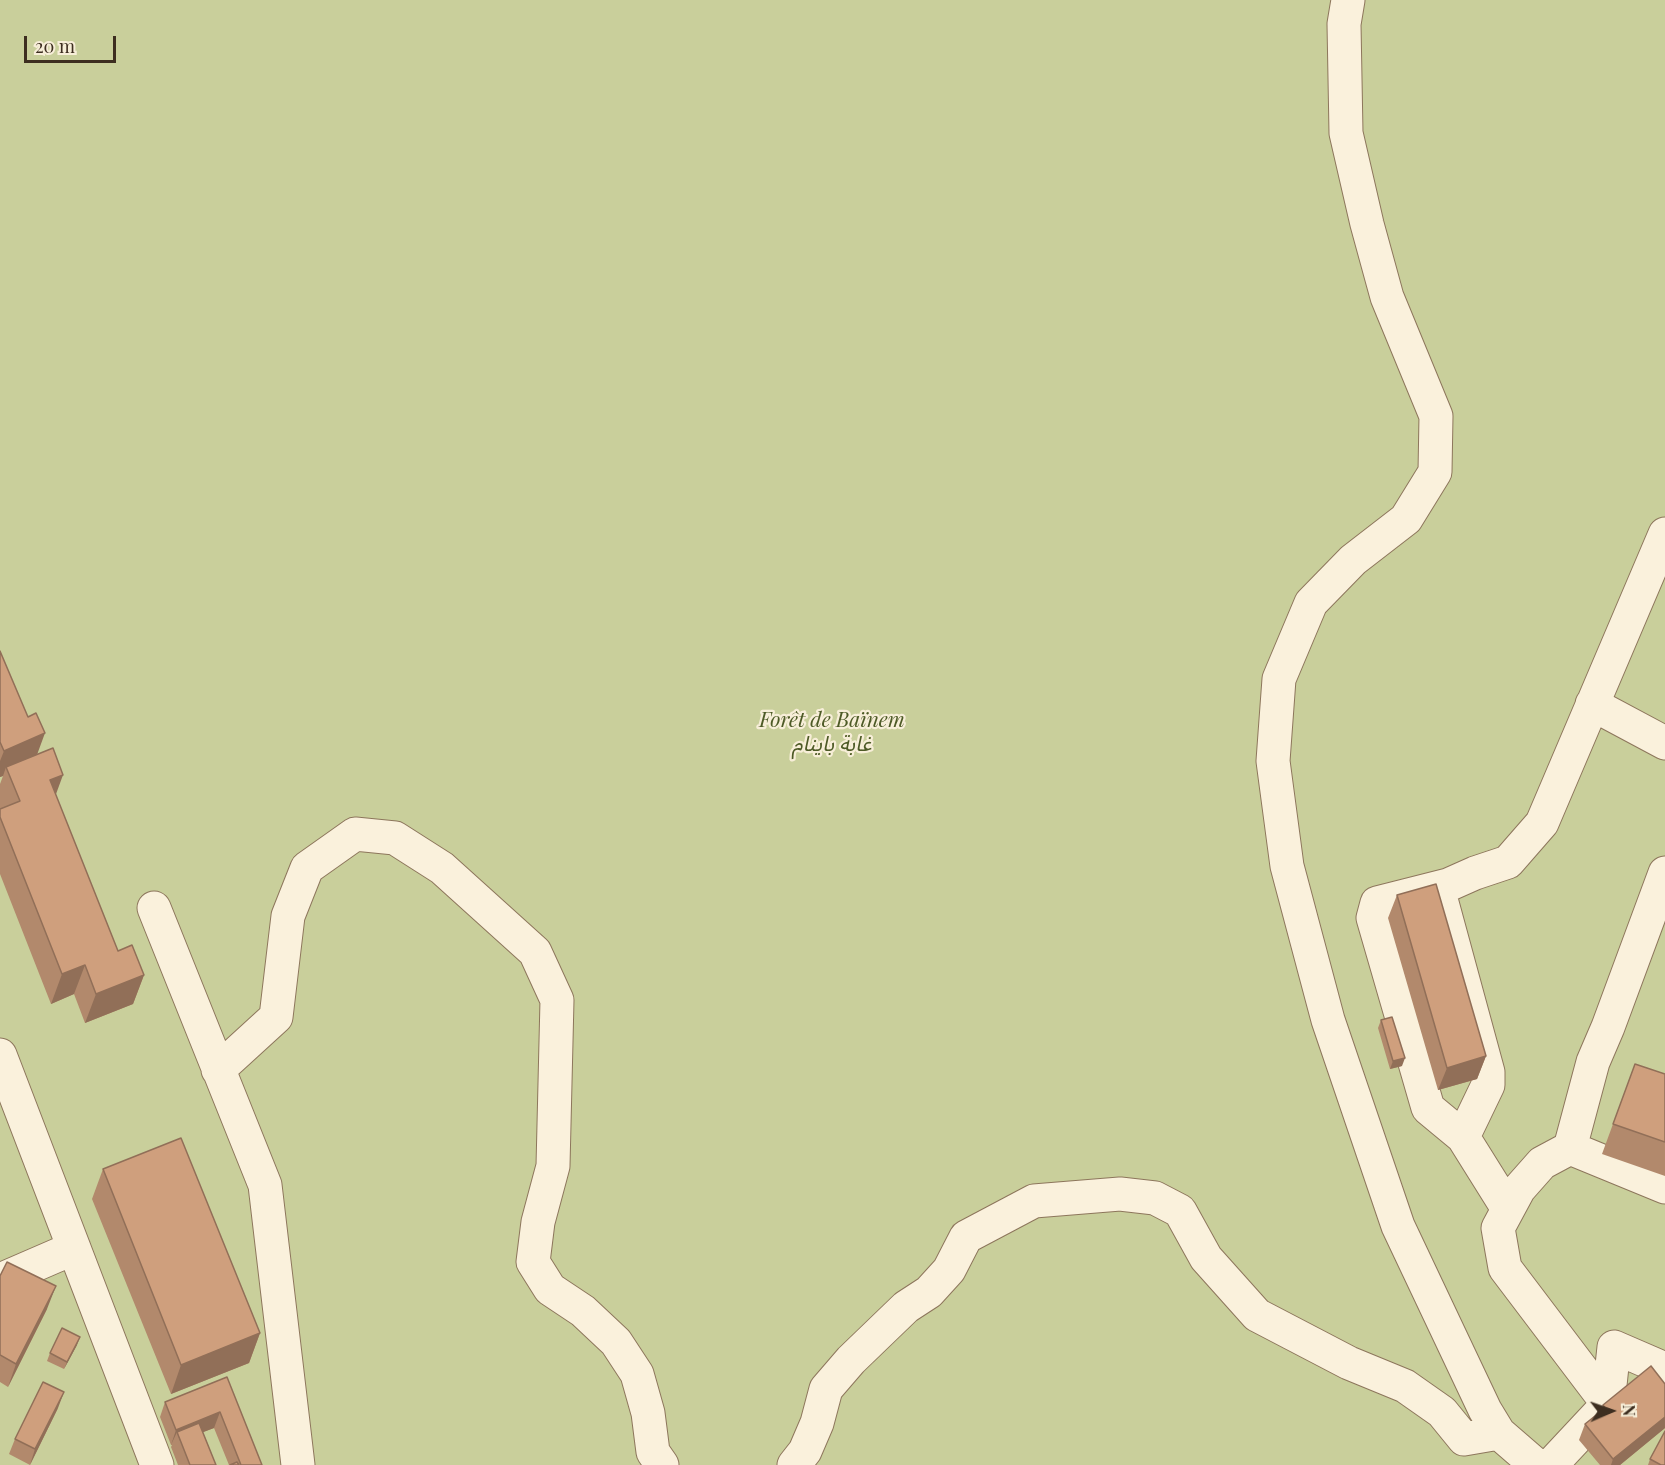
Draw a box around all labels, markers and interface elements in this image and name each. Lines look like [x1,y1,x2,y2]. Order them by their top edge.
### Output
scale bar [27,24,118,62]
text: 20 m [35,34,75,58]
park label: Forêt de Baïnem غابة باينام [759,707,905,757]
north arrow [1581,1381,1641,1441]
text: N [1619,1404,1640,1416]

